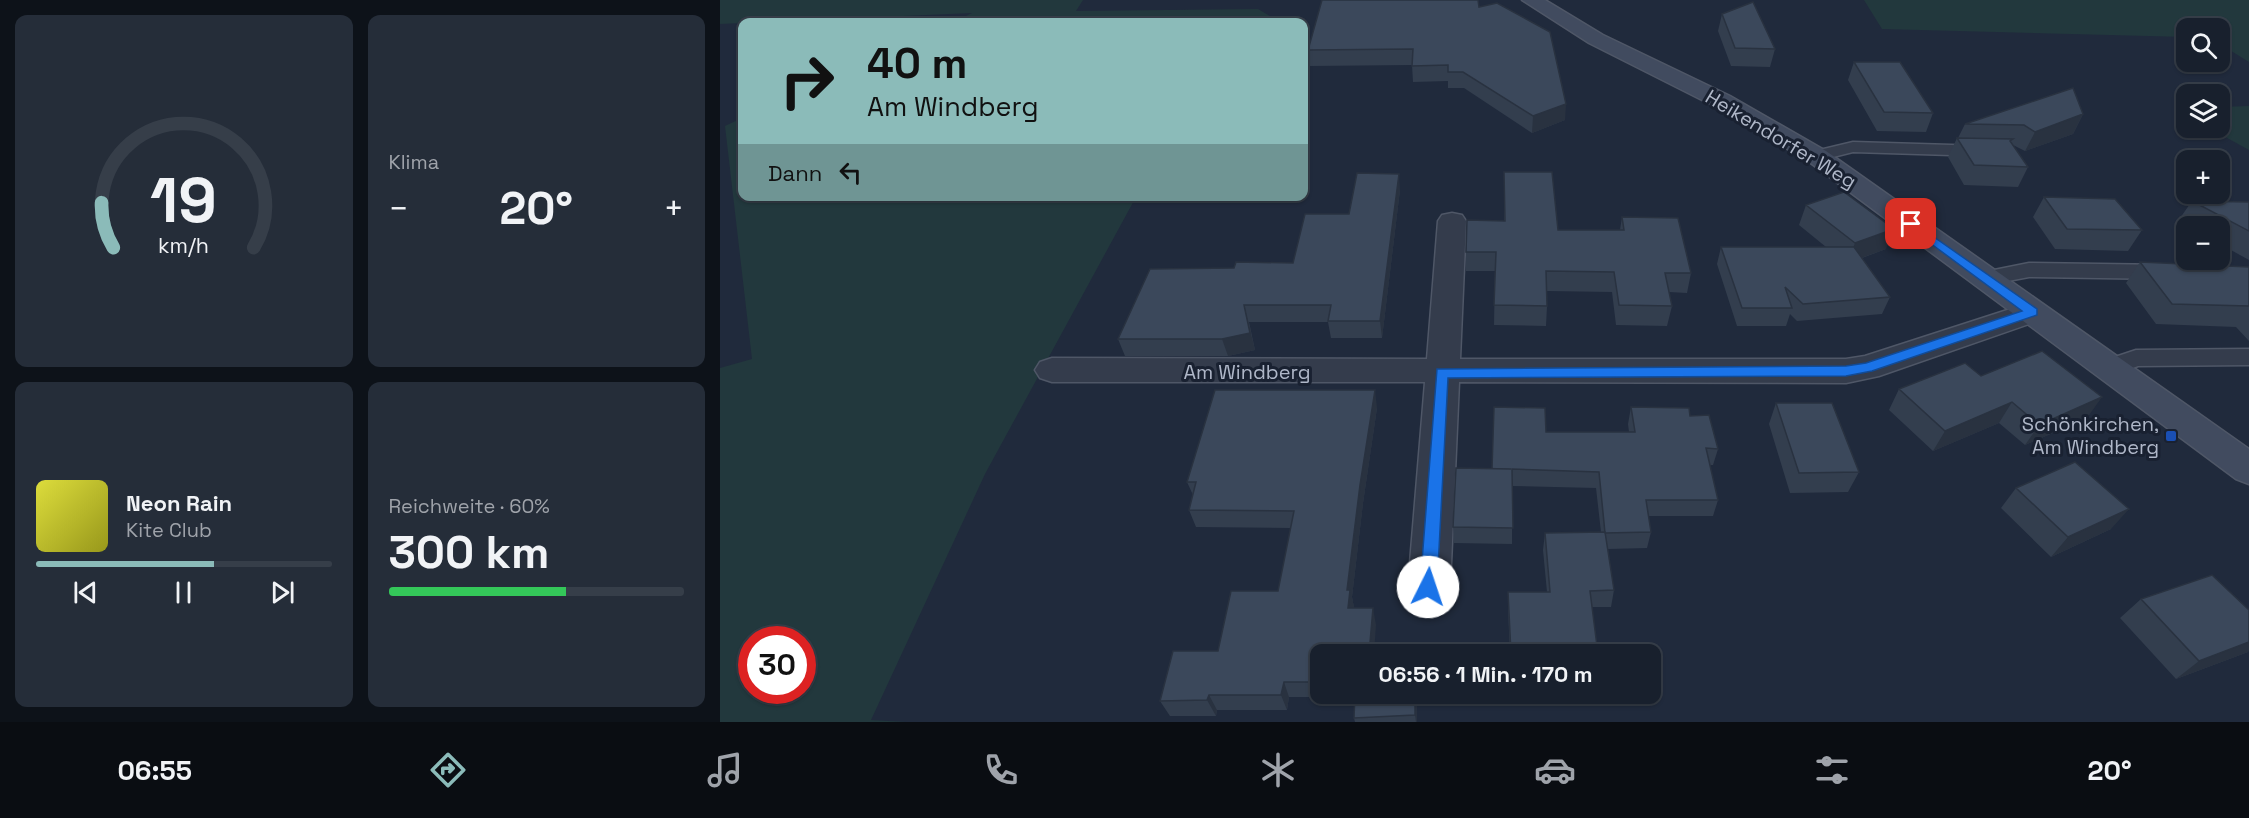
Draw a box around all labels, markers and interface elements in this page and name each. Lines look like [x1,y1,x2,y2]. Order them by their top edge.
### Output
map controls [2176,18,2230,270]
button: search [2176,18,2230,72]
text: 40 m [867,37,967,90]
icon: right [768,42,846,120]
street label: Heikendorfer Weg [1701,84,1861,194]
button: layers [2176,84,2230,138]
text: Am Windberg [867,89,1039,124]
text: Klima [389,149,439,175]
button: + [2176,150,2230,204]
icon: left [834,156,867,189]
text: Dann [768,159,822,187]
text: 19 [150,161,217,240]
text: 20° [499,180,573,237]
text: − [389,188,409,230]
text: + [664,188,684,230]
pin [1885,198,1936,249]
icon: arrive [1894,207,1927,240]
button: − [2176,216,2230,270]
text: km/h [158,232,209,259]
street label: Am Windberg [1183,359,1311,385]
place label: Schönkirchen, Am Windberg [2022,411,2159,460]
marker: Schönkirchen, Am Windberg [2164,429,2178,443]
text: Neon Rain [126,489,232,517]
text: Reichweite · 60% [389,493,550,519]
text: Kite Club [126,517,212,543]
text: 300 km [389,524,549,581]
position arrow [1396,555,1460,619]
icon: previous [69,576,102,609]
icon: pause [167,576,200,609]
icon: next [266,576,299,609]
speed limit sign: 30 [738,626,816,704]
text: 06:56 · 1 Min. · 170 m [1378,660,1593,688]
icon: directions [427,749,469,791]
icon: music [704,749,746,791]
icon: phone [980,749,1022,791]
icon: climate [1257,749,1299,791]
icon: car [1534,749,1576,791]
icon: filters [1811,749,1853,791]
text: 06:55 [117,753,192,788]
text: 20° [2087,753,2132,788]

